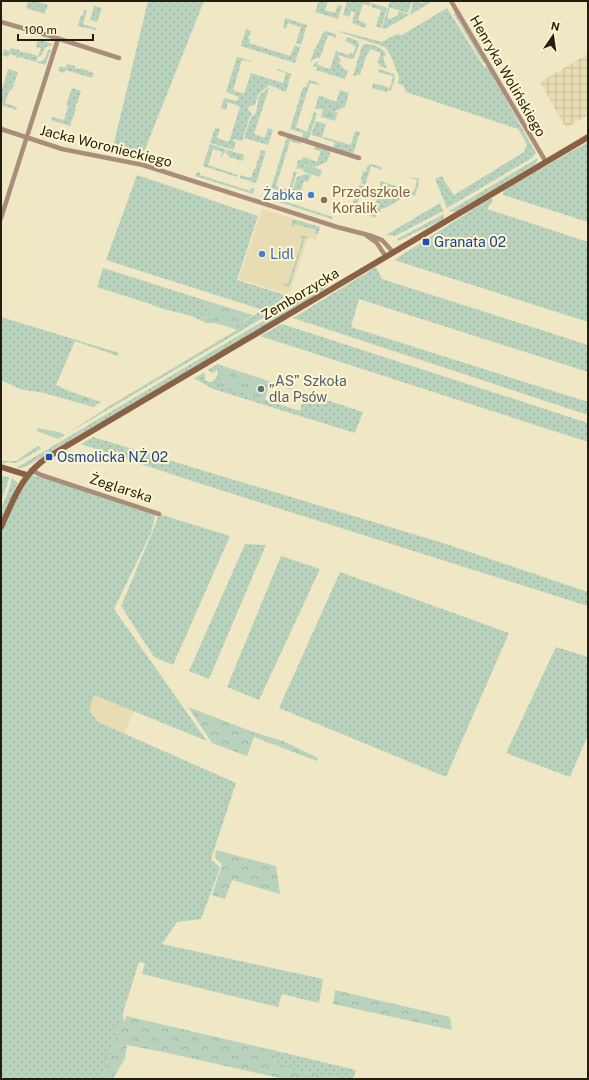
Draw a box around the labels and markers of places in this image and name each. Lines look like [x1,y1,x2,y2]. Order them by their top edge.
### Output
place label: Przedszkole Koralik [332,184,411,216]
place label: Żabka [263,185,303,203]
marker: Żabka [306,190,316,200]
marker: Przedszkole Koralik [319,195,329,205]
place label: Granata 02 [434,234,506,250]
marker: Granata 02 [421,237,431,247]
place label: Lidl [270,246,294,262]
marker: Lidl [257,249,267,259]
place label: „AS” Szkoła dla Psów [269,373,347,405]
marker: „AS” Szkoła dla Psów [256,384,266,394]
place label: Osmolicka NŻ 02 [57,447,168,465]
marker: Osmolicka NŻ 02 [44,452,54,462]

